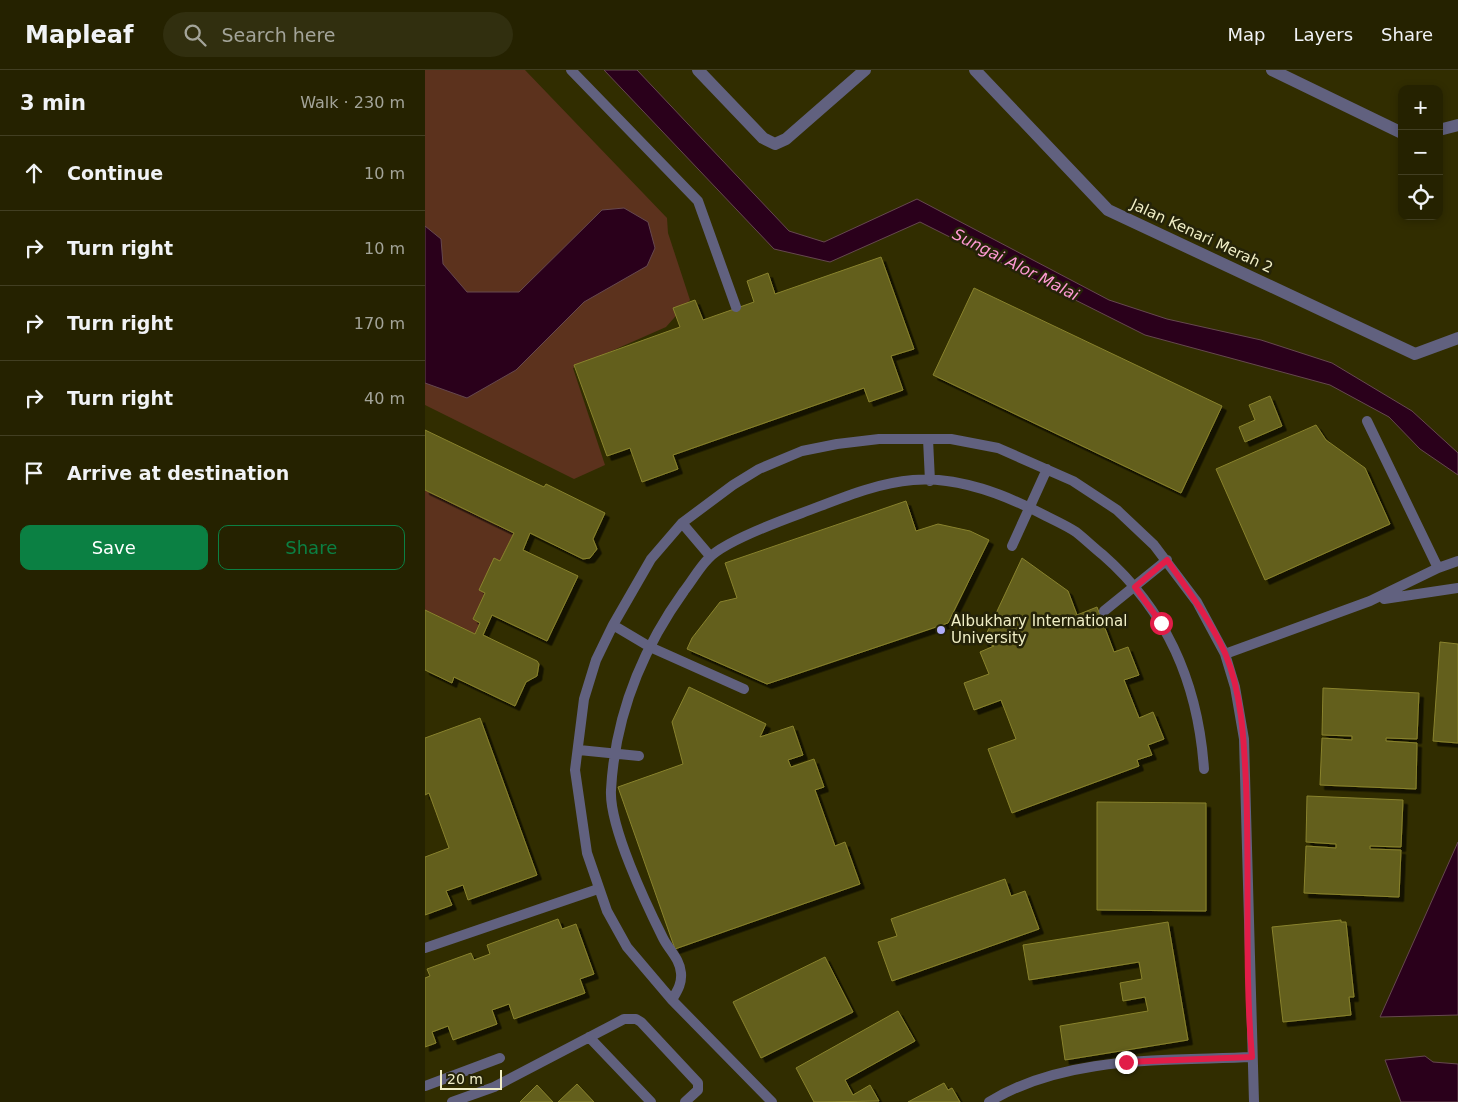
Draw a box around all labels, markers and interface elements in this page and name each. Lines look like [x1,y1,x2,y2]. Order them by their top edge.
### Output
search box [163,12,513,57]
text: Mapleaf [25,21,133,49]
icon: search [181,21,209,49]
text: Search here [221,24,336,46]
text: Map [1227,24,1265,45]
text: Layers [1293,24,1353,45]
text: Share [1381,24,1433,45]
map controls [1398,85,1443,220]
button: + [1398,85,1443,130]
text: 3 min [20,91,86,115]
text: Walk · 230 m [300,93,405,112]
button: − [1398,130,1443,175]
icon: ahead [20,159,48,187]
text: Continue [67,162,163,184]
text: 10 m [364,164,405,183]
button: locate [1398,175,1443,220]
street label: Jalan Kenari Merah 2 [1127,195,1276,277]
water label: Sungai Alor Malai [950,224,1083,305]
icon: right [20,234,48,262]
text: Turn right [67,237,173,259]
text: 10 m [364,239,405,258]
icon: right [20,309,48,337]
text: Turn right [67,312,173,334]
text: 170 m [354,314,405,333]
icon: right [20,384,48,412]
text: Turn right [67,387,173,409]
text: 40 m [364,389,405,408]
icon: arrive [20,459,48,487]
text: Arrive at destination [67,462,289,484]
button: Save [20,525,208,570]
button: Share [218,525,405,570]
place label: Albukhary International University [951,612,1127,647]
route start [1150,612,1173,635]
marker: Albukhary International University [935,624,947,636]
route end [1115,1051,1138,1074]
scale bar [440,1067,503,1090]
text: 20 m [447,1071,483,1087]

